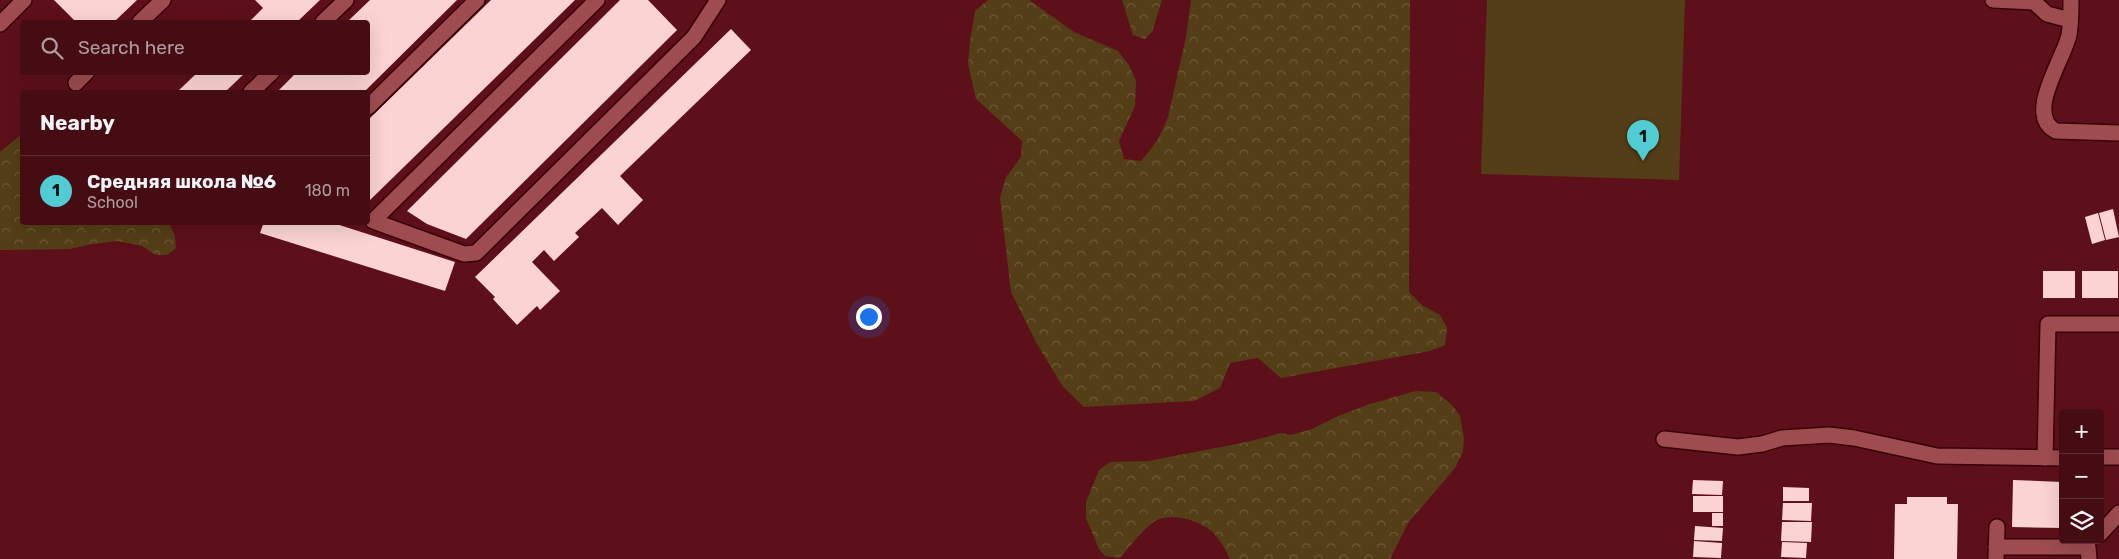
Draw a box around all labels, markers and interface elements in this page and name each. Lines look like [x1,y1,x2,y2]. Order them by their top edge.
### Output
search box [20,20,370,75]
icon: search [38,34,66,62]
text: Search here [78,36,185,59]
text: Nearby [40,110,115,135]
pin: 1 [1627,120,1659,161]
text: Средняя школа №6 [87,170,276,193]
text: 1 [52,181,60,200]
text: 180 m [305,181,350,200]
text: School [87,193,138,212]
your location [856,304,882,330]
map controls [2059,409,2104,544]
button: + [2059,409,2104,454]
button: − [2059,454,2104,499]
button: layers [2059,499,2104,544]

